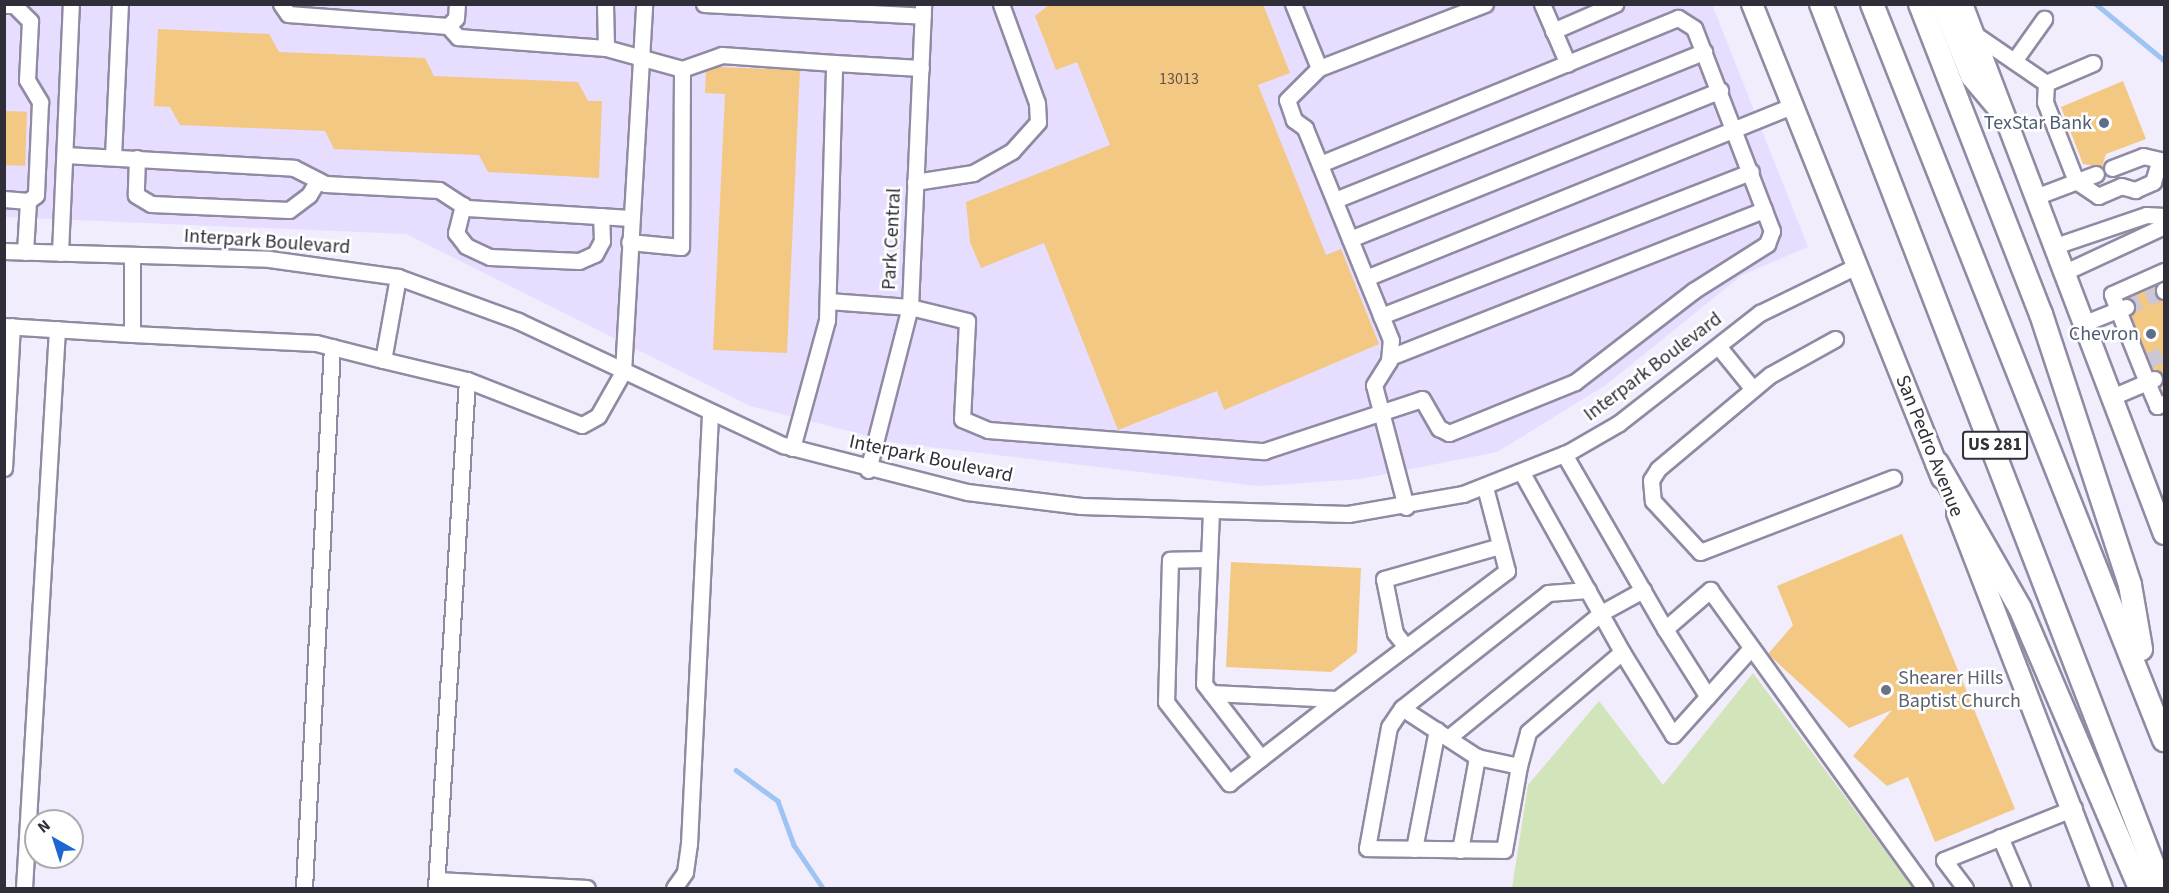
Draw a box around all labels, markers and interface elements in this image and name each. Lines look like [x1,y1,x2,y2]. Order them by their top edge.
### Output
house number: 13013 [1159,69,1199,89]
place label: TexStar Bank [1984,111,2092,135]
marker: TexStar Bank [2097,116,2111,130]
street label: Park Central [877,187,907,291]
street label: Interpark Boulevard [183,224,351,260]
street label: Interpark Boulevard [1579,307,1727,427]
place label: Chevron [2069,322,2139,346]
marker: Chevron [2144,327,2158,341]
street label: San Pedro Avenue [1890,372,1968,520]
street label: Interpark Boulevard [847,430,1015,488]
road number: US 281 [1962,430,2028,460]
place label: Shearer Hills Baptist Church [1898,666,2021,713]
marker: Shearer Hills Baptist Church [1879,683,1893,697]
north arrow [24,809,84,869]
text: N [33,815,55,838]

